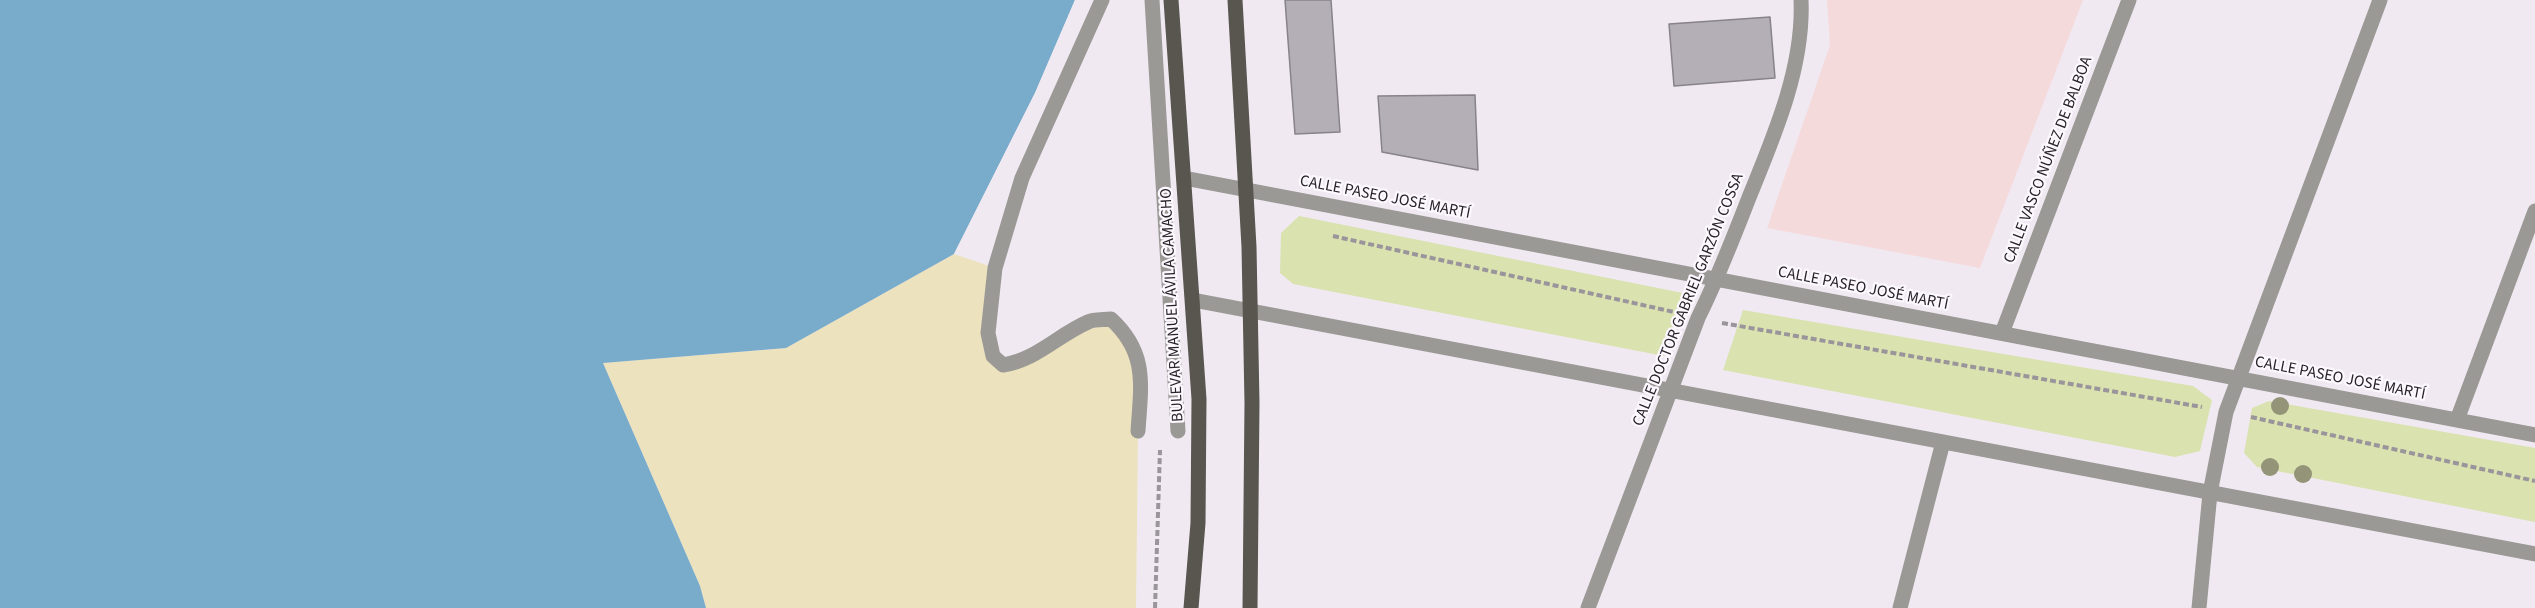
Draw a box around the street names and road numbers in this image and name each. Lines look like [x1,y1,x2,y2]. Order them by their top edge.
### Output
street label: CALLE VASCO NÚÑEZ DE BALBOA [2001,54,2097,266]
street label: CALLE DOCTOR GABRIEL GARZÓN COSSA [1629,171,1749,429]
street label: CALLE PASEO JOSÉ MARTÍ [1298,172,1472,224]
street label: BULEVAR MANUEL ÁVILA CAMACHO [1157,188,1189,422]
street label: CALLE PASEO JOSÉ MARTÍ [1776,263,1950,315]
street label: CALLE PASEO JOSÉ MARTÍ [2253,353,2427,405]

